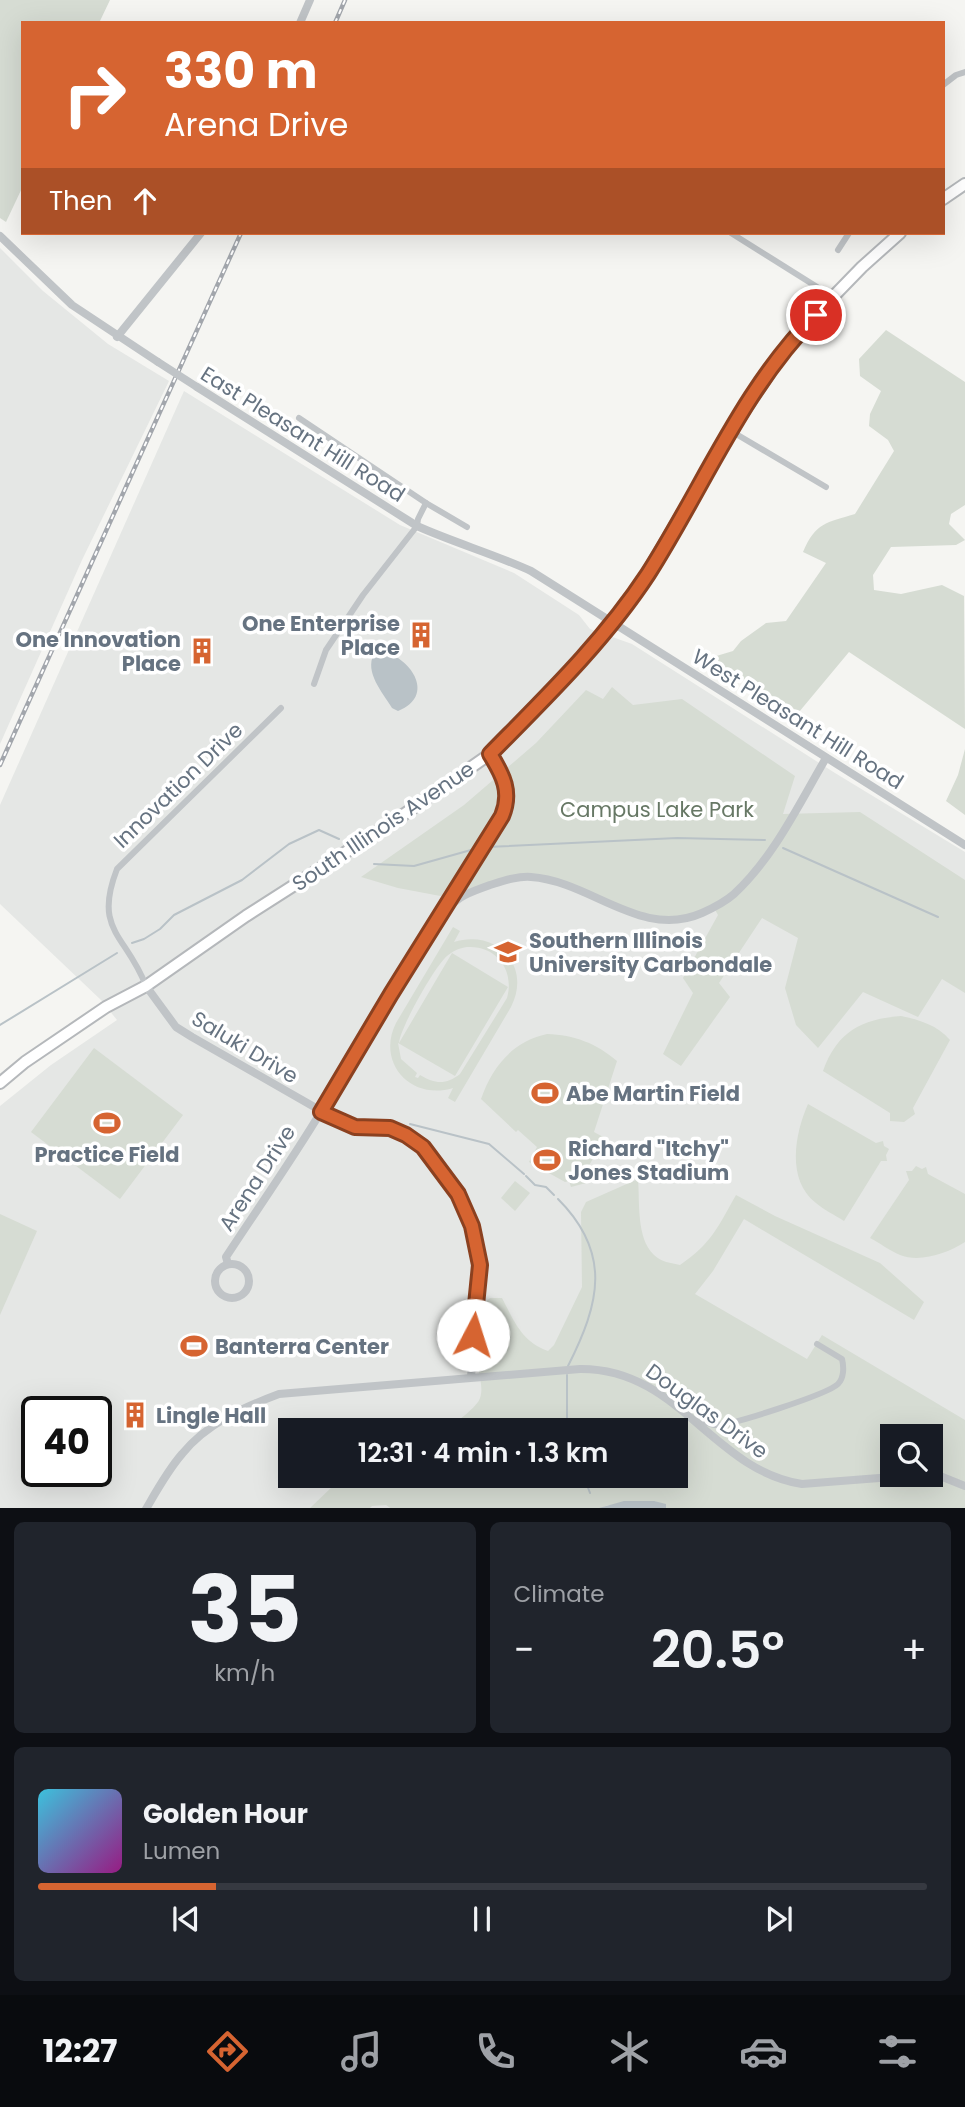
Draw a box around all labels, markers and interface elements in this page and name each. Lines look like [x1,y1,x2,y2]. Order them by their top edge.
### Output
text: 330 m [164,37,318,105]
icon: right [49,49,140,140]
text: Arena Drive [164,102,348,147]
icon: ahead [126,182,164,220]
text: Then [49,183,112,219]
pin [786,285,846,345]
icon: arrive [797,296,835,334]
street label: East Pleasant Hill Road [195,359,411,509]
place label: One Enterprise Place [242,609,400,662]
building icon: One Enterprise Place [406,620,436,650]
place label: One Innovation Place [15,625,181,678]
building icon: One Innovation Place [187,636,217,666]
street label: West Pleasant Hill Road [687,642,909,796]
street label: Innovation Drive [107,716,249,854]
street label: South Illinois Avenue [286,754,480,898]
park label: Campus Lake Park [560,795,754,824]
place label: Southern Illinois University Carbondale [529,926,772,979]
school or university icon: Southern Illinois University Carbondale [493,937,523,967]
street label: Saluki Drive [186,1004,304,1090]
sports icon: Abe Martin Field [530,1078,560,1108]
place label: Abe Martin Field [566,1079,740,1108]
sports icon: Practice Field [92,1108,122,1138]
street label: Arena Drive [212,1119,302,1237]
place label: Richard "Itchy" Jones Stadium [568,1134,729,1187]
place label: Practice Field [35,1140,179,1169]
sports icon: Richard "Itchy" Jones Stadium [532,1145,562,1175]
position arrow [436,1298,510,1372]
sports icon: Banterra Center [179,1331,209,1361]
place label: Banterra Center [215,1332,389,1361]
street label: Douglas Drive [640,1357,774,1465]
speed limit sign: 40 [21,1396,112,1487]
building icon: Lingle Hall [120,1400,150,1430]
place label: Lingle Hall [156,1401,266,1430]
map controls [880,1424,943,1487]
button: search [880,1424,943,1487]
text: 12:31 · 4 min · 1.3 km [358,1435,608,1471]
text: 35 [188,1546,302,1674]
text: Climate [514,1578,604,1610]
text: 20.5° [651,1613,785,1686]
text: − [514,1623,534,1676]
text: + [901,1623,927,1676]
text: km/h [214,1657,275,1689]
text: Golden Hour [143,1796,308,1832]
text: Lumen [143,1835,220,1867]
icon: previous [167,1900,205,1938]
icon: pause [463,1900,501,1938]
icon: next [760,1900,798,1938]
icon: directions [203,2027,252,2076]
icon: music [337,2027,386,2076]
icon: phone [471,2027,520,2076]
icon: climate [605,2027,654,2076]
icon: car [739,2027,788,2076]
icon: filters [873,2027,922,2076]
text: 12:27 [43,2028,117,2073]

